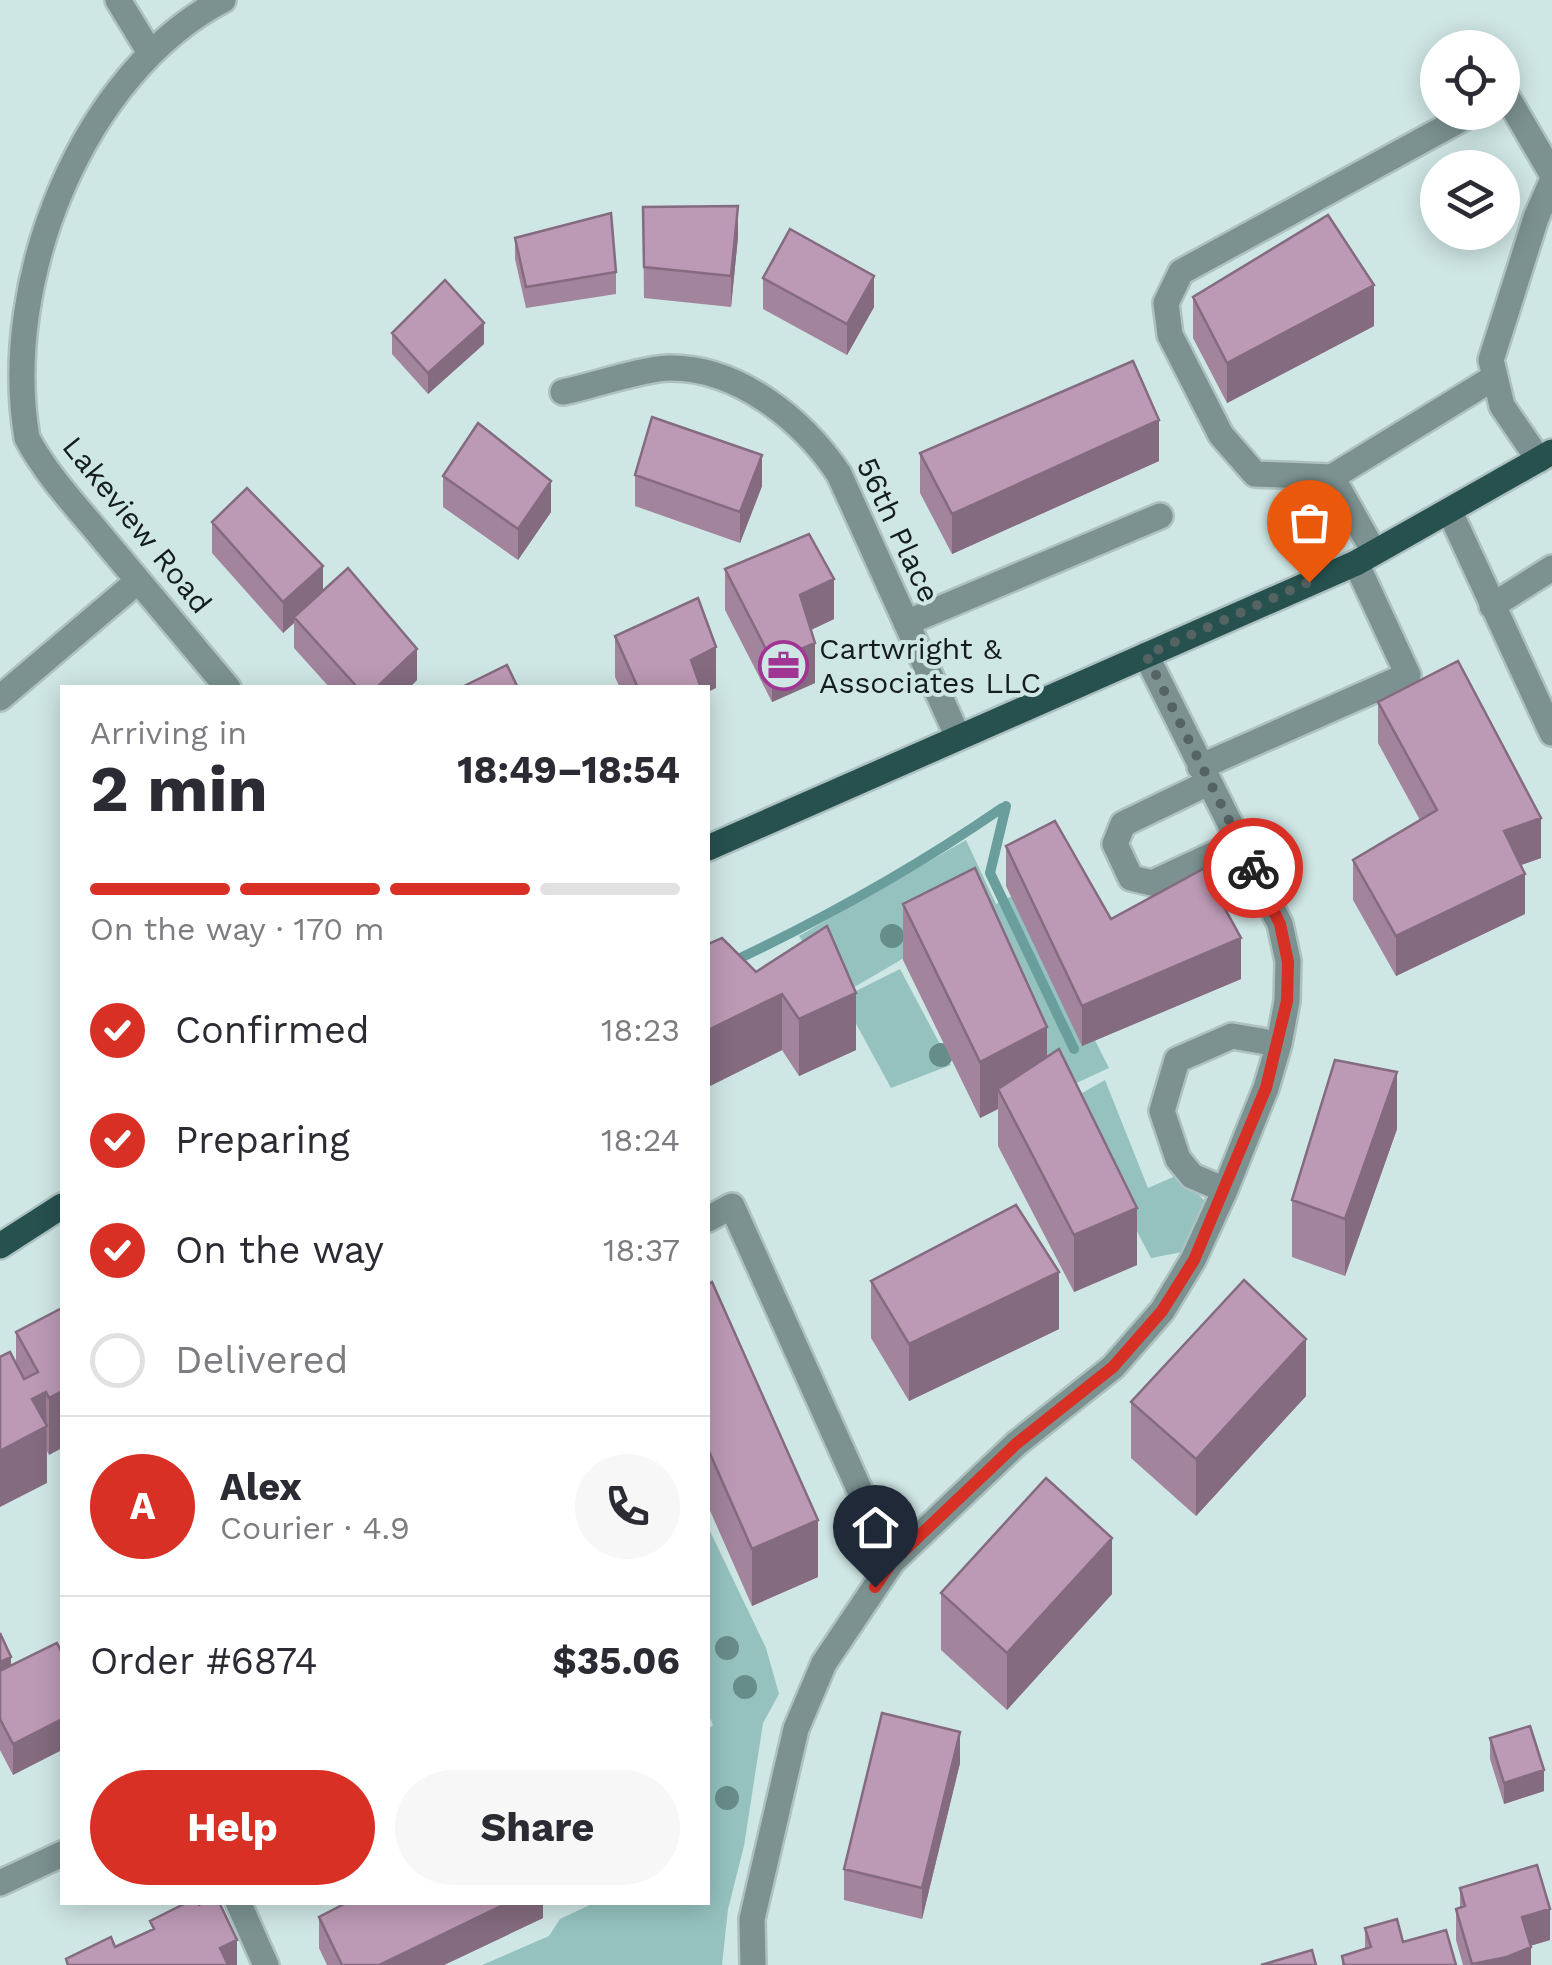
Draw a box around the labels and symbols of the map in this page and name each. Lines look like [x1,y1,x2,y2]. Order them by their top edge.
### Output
street label: Lakeview Road [56,429,219,620]
street label: 56th Place [850,452,947,608]
pin [1267,480,1352,583]
place label: Cartwright & Associates LLC [819,631,1041,700]
office icon: Cartwright & Associates LLC [758,640,810,692]
courier [1203,818,1303,918]
pin [833,1485,918,1588]

